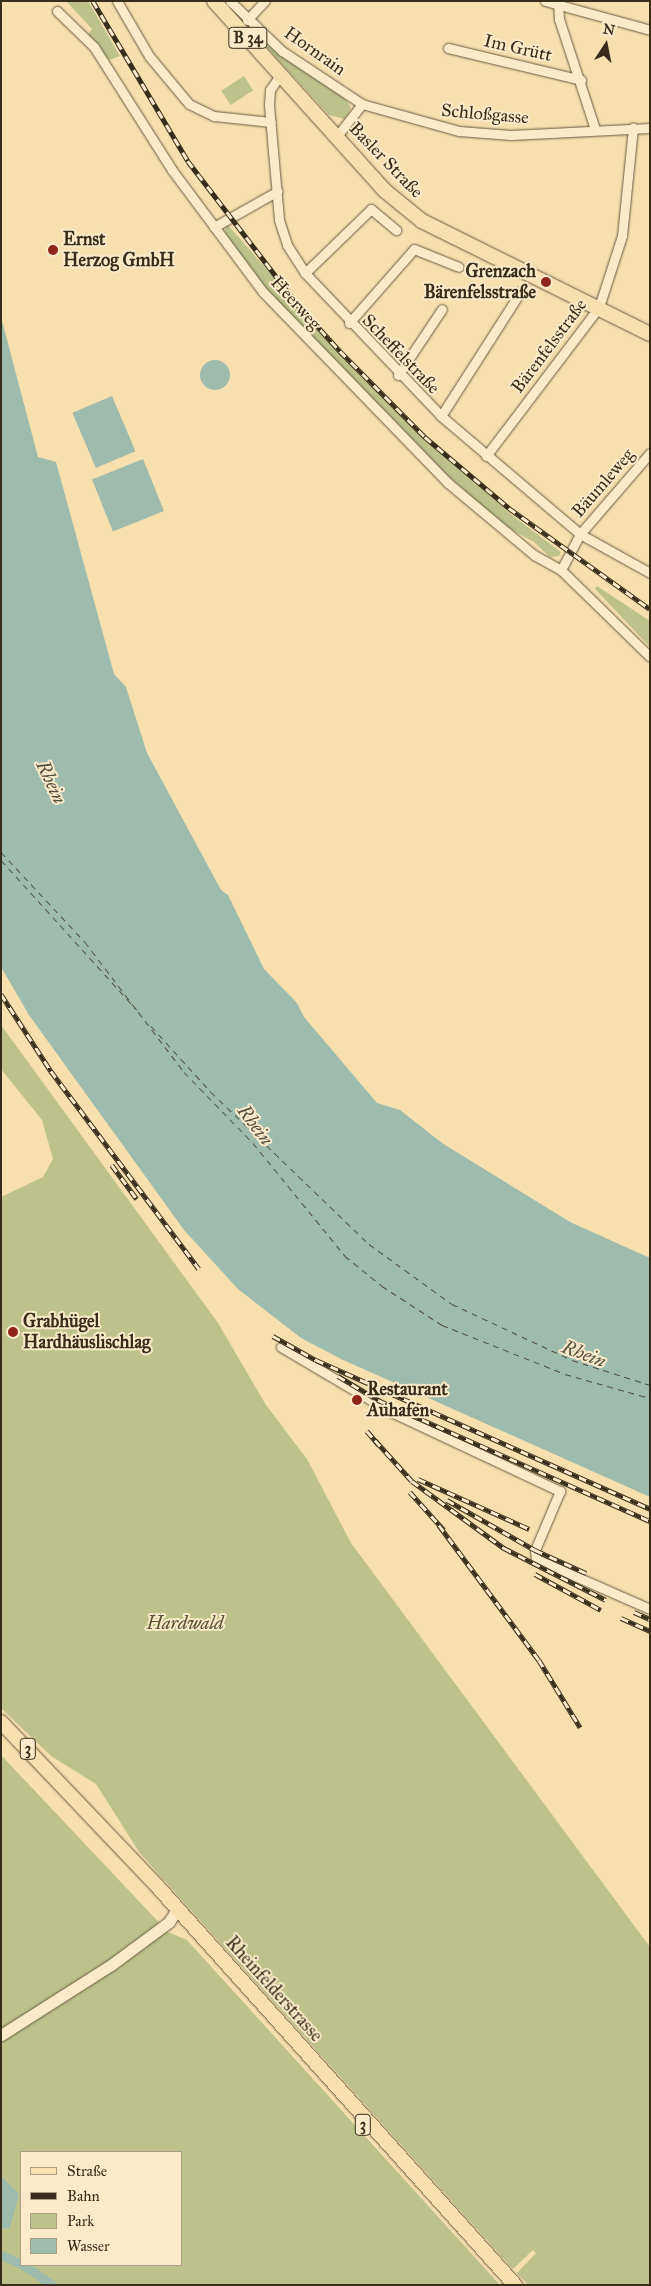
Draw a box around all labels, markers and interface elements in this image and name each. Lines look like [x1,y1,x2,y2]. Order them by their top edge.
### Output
north arrow [581,20,631,70]
text: N [602,20,616,39]
street label: Hornrain [280,22,350,80]
road number: B 34 [228,24,268,52]
street label: Im Grütt [482,30,554,66]
street label: Schloßgasse [440,99,530,129]
street label: Basler Straße [345,118,427,202]
place label: Ernst Herzog GmbH [63,229,175,272]
marker: Ernst Herzog GmbH [47,244,59,256]
place label: Grenzach Bärenfelsstraße [424,261,536,304]
street label: Heerweg [266,272,326,334]
marker: Grenzach Bärenfelsstraße [540,276,552,288]
street label: Bärenfelsstraße [507,295,591,397]
street label: Scheffelstraße [358,310,444,398]
street label: Bäumleweg [567,444,639,522]
water label: Rhein [31,757,71,807]
water label: Rhein [232,1100,278,1150]
place label: Grabhügel Hardhäuslischlag [23,1311,150,1354]
marker: Grabhügel Hardhäuslischlag [7,1326,19,1338]
water label: Rhein [559,1335,609,1373]
place label: Restaurant Auhafen [367,1379,448,1422]
marker: Restaurant Auhafen [351,1394,363,1406]
park label: Hardwald [146,1612,224,1634]
road number: 3 [19,1736,37,1762]
street label: Rheinfelderstrasse [221,1932,327,2046]
road number: 3 [354,2112,372,2138]
legend [20,2151,182,2266]
text: Straße [67,2162,107,2180]
text: Bahn [67,2187,100,2205]
text: Park [67,2212,94,2230]
text: Wasser [67,2237,110,2255]

